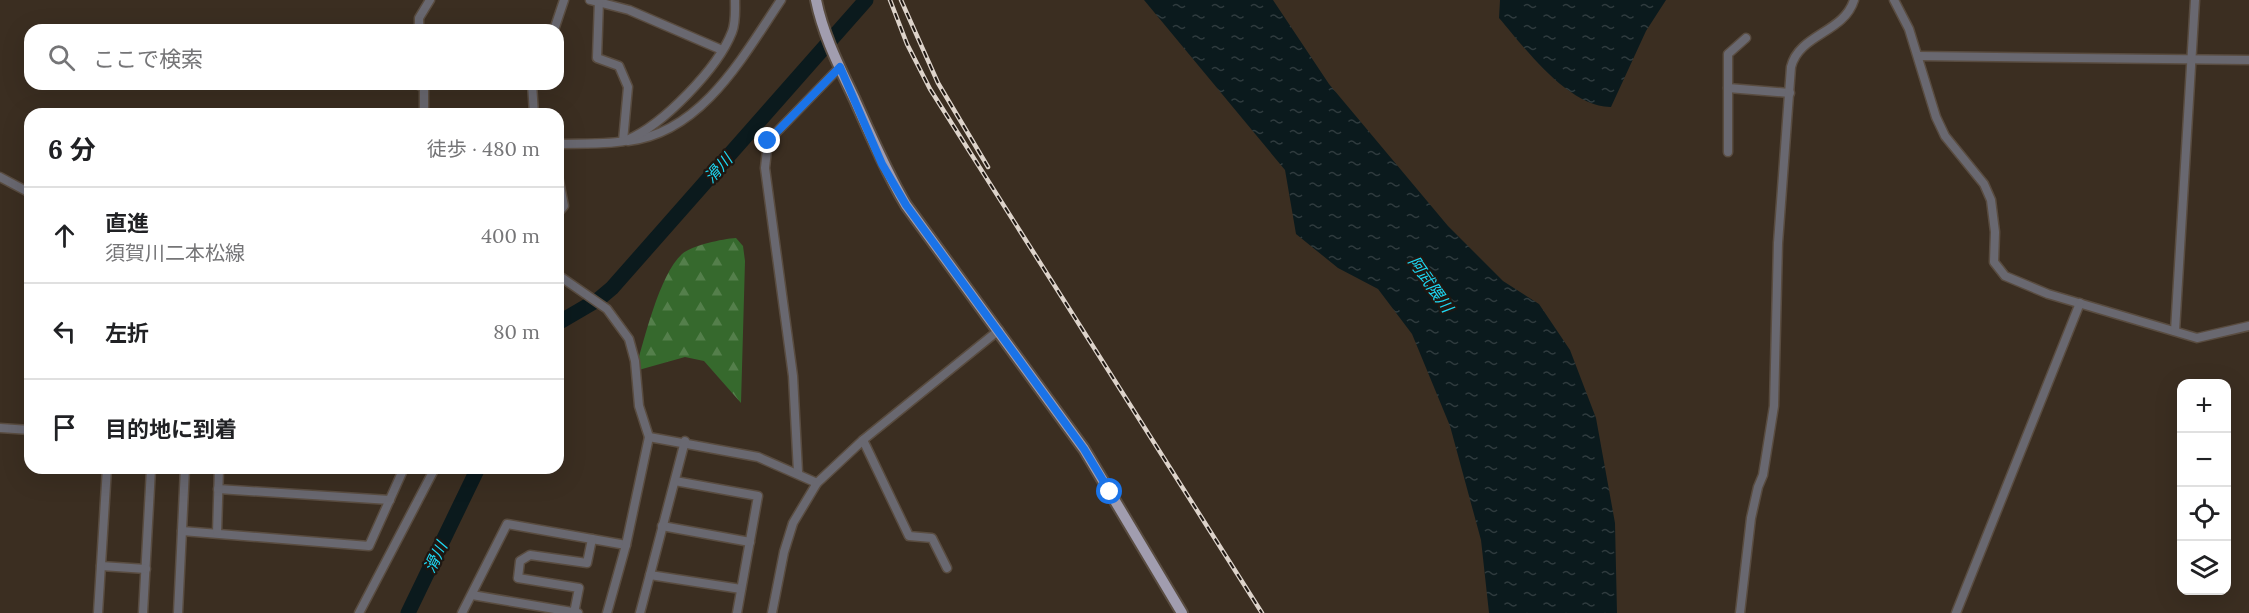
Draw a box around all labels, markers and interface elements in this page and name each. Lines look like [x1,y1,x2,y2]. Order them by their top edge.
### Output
search box [24,24,564,90]
icon: search [45,41,78,74]
text: ここで検索 [93,45,203,73]
route end [754,127,780,153]
text: 6 分 [48,133,96,166]
text: 徒歩 · 480 m [427,136,540,161]
water label: 滑川 [700,148,737,187]
text: 直進 [105,209,149,237]
icon: ahead [48,219,81,252]
text: 400 m [481,223,540,248]
text: 須賀川二本松線 [105,240,245,265]
water label: 阿武隈川 [1404,252,1459,318]
icon: left [48,315,81,348]
text: 左折 [105,319,149,347]
text: 80 m [493,319,540,344]
map controls [2177,379,2231,595]
button: + [2177,379,2231,433]
icon: arrive [48,411,81,444]
text: 目的地に到着 [105,415,237,443]
button: − [2177,433,2231,487]
route start [1096,478,1122,504]
button: locate [2177,487,2231,541]
water label: 滑川 [419,536,452,576]
button: layers [2177,541,2231,595]

